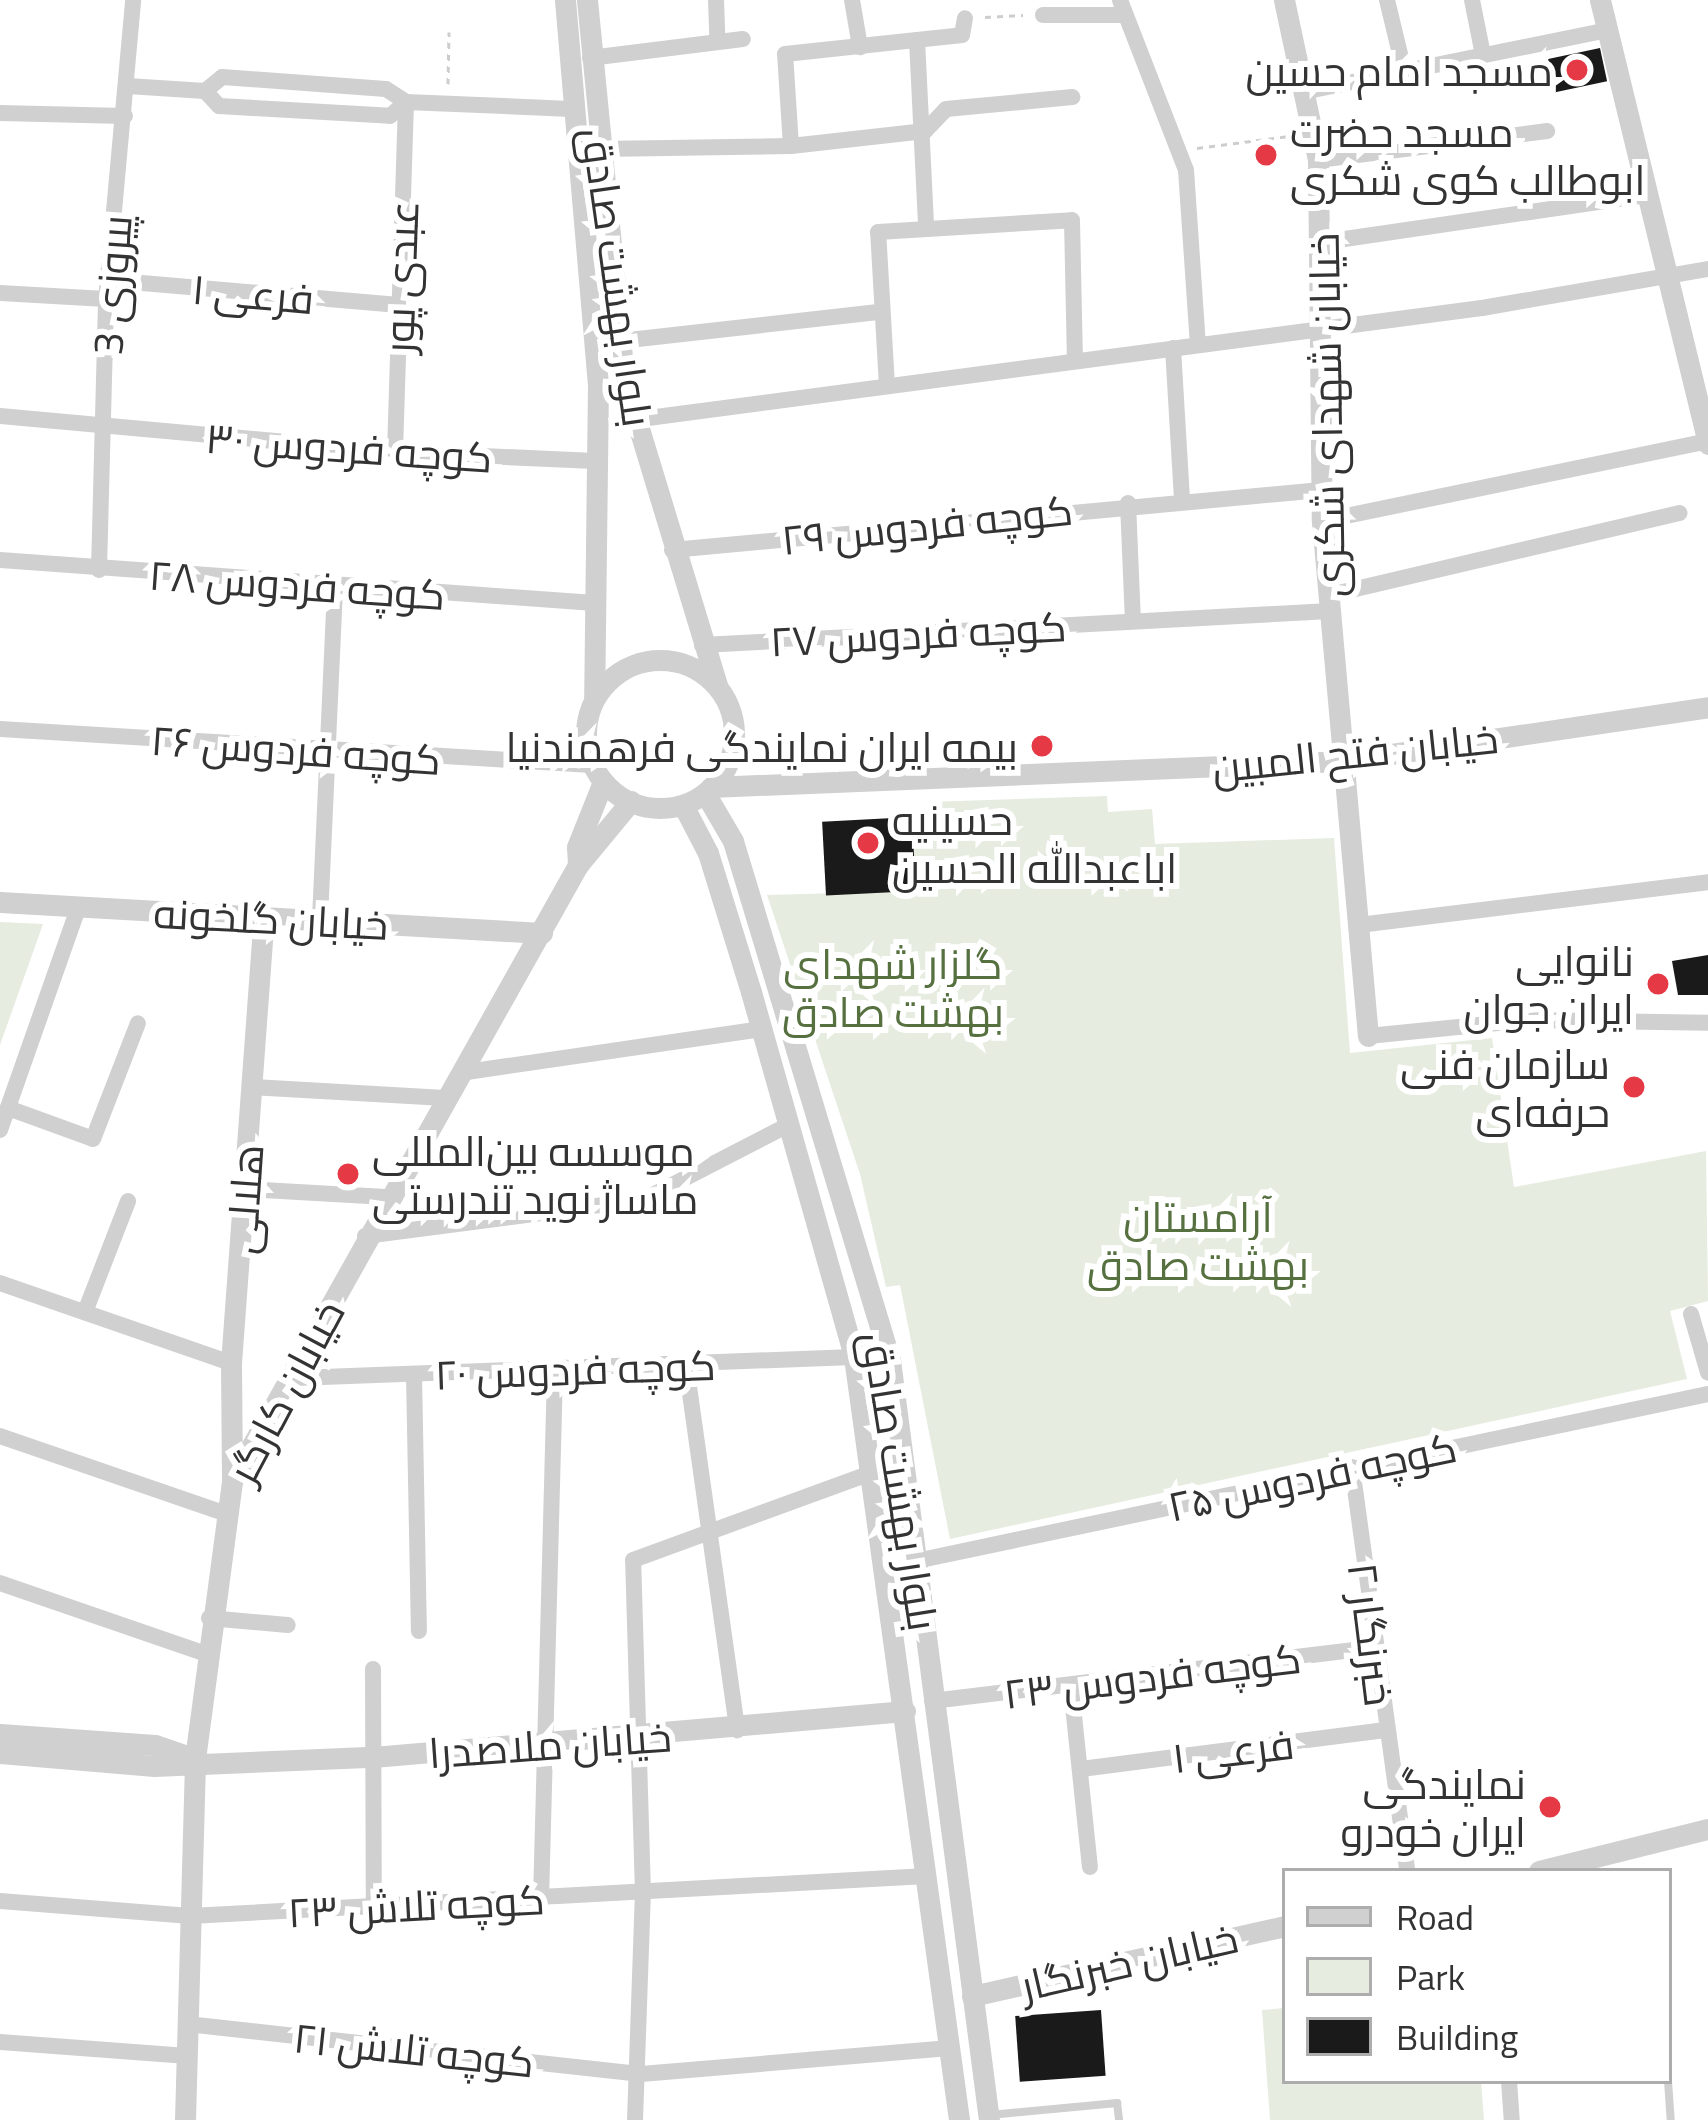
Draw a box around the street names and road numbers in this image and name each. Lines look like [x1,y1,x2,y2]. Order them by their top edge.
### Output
street label: بلوار بهشت صادق [572,124,664,430]
street label: عبدی پور [372,200,428,354]
street label: پیروزی 3 [81,213,141,357]
street label: خیابان شهدای شکری [1298,232,1354,598]
street label: فرعی ۱ [190,263,316,323]
street label: کوچه فردوس ۳۰ [204,412,494,482]
street label: کوچه فردوس ۲۹ [779,484,1075,564]
street label: کوچه فردوس ۲۸ [147,549,447,619]
street label: کوچه فردوس ۲۷ [768,600,1068,666]
street label: خیابان فتح المبین [1209,712,1501,792]
street label: کوچه فردوس ۲۶ [149,714,443,784]
street label: خیابان گلخونه [152,887,390,949]
street label: هلالی [215,1142,273,1256]
street label: خیابان کارگر [216,1291,354,1491]
street label: بلوار بهشت صادق [852,1328,950,1634]
street label: کوچه فردوس ۲۰ [434,1339,716,1399]
street label: کوچه فردوس ۲۵ [1163,1421,1461,1531]
street label: خبرنگار ۲ [1338,1559,1406,1709]
street label: کوچه فردوس ۲۳ [1000,1632,1304,1718]
street label: خیابان ملاصدرا [427,1710,673,1778]
street label: فرعی ۱ [1169,1718,1297,1782]
street label: کوچه تلاش ۲۳ [286,1873,546,1937]
street label: خیابان خبرنگار [1015,1912,1243,2010]
street label: کوچه تلاش ۲۱ [291,2011,537,2087]

